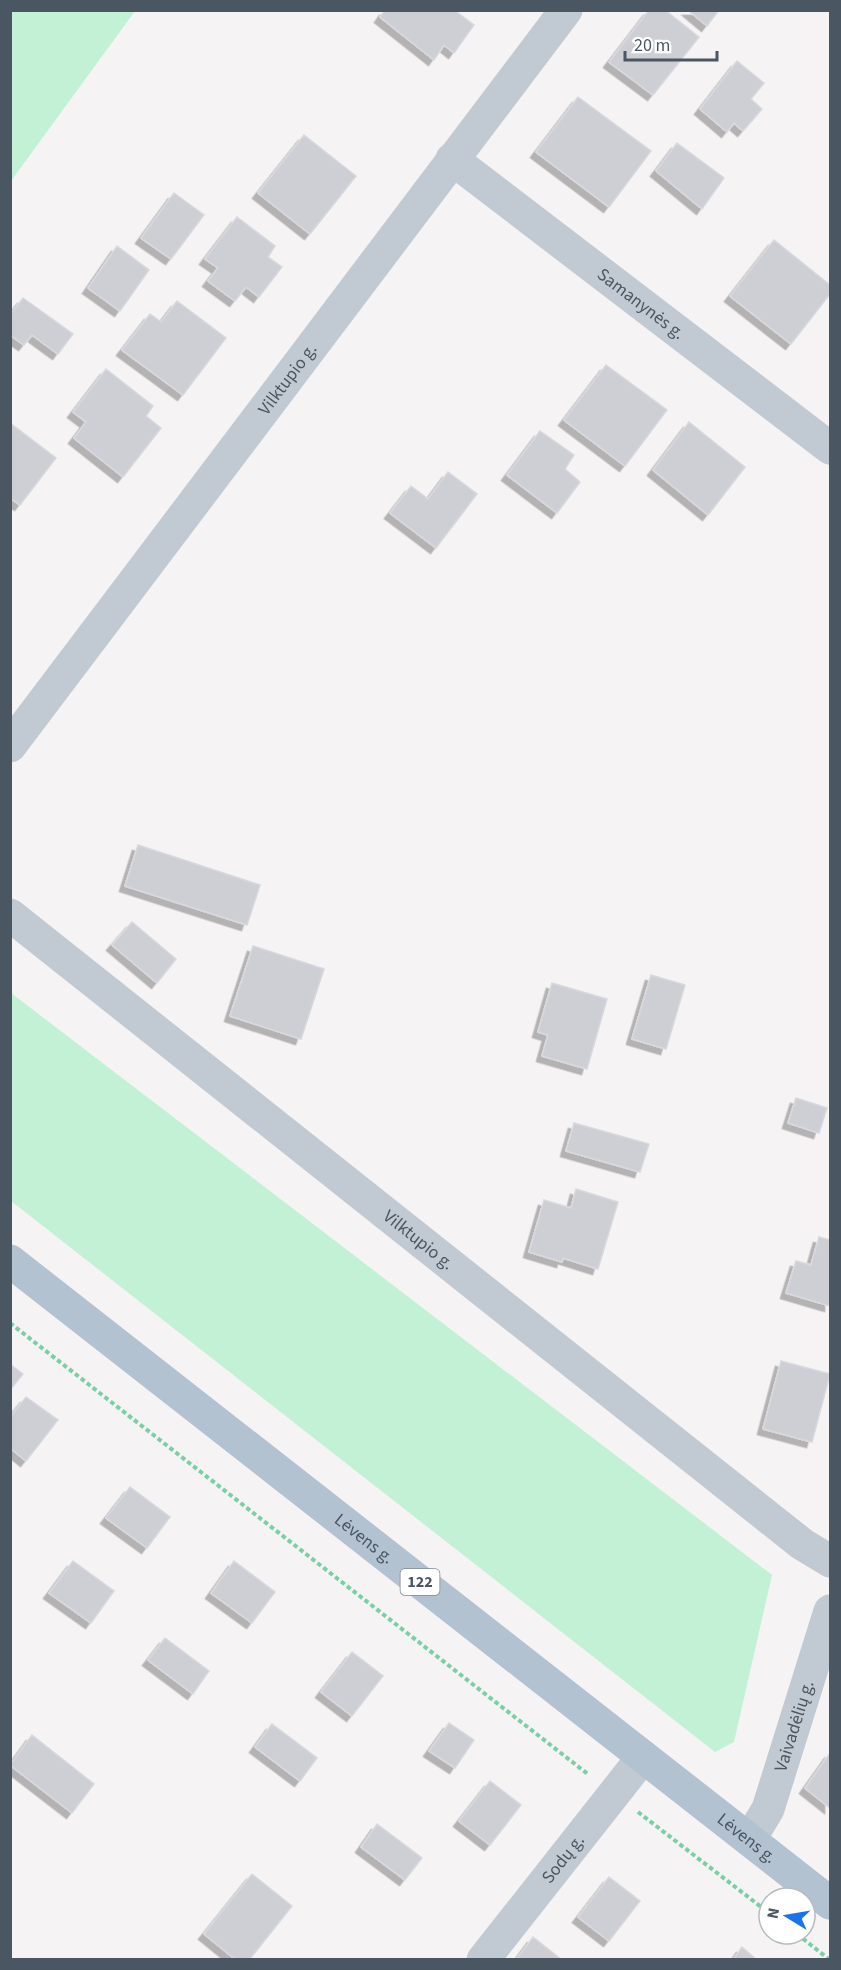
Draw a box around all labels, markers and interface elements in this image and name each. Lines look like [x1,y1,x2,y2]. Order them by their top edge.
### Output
scale bar [625,24,716,62]
text: 20 m [634,33,670,58]
street label: Samanynės g. [592,262,690,345]
street label: Vilktupio g. [252,338,323,420]
street label: Vilktupio g. [378,1204,459,1276]
street label: Lėvens g. [329,1507,399,1570]
road number: 122 [400,1569,440,1595]
street label: Vaivadėlių g. [768,1677,820,1775]
street label: Lėvens g. [712,1807,782,1869]
street label: Sodų g. [536,1829,590,1889]
north arrow [757,1886,817,1946]
text: N [761,1906,785,1921]

